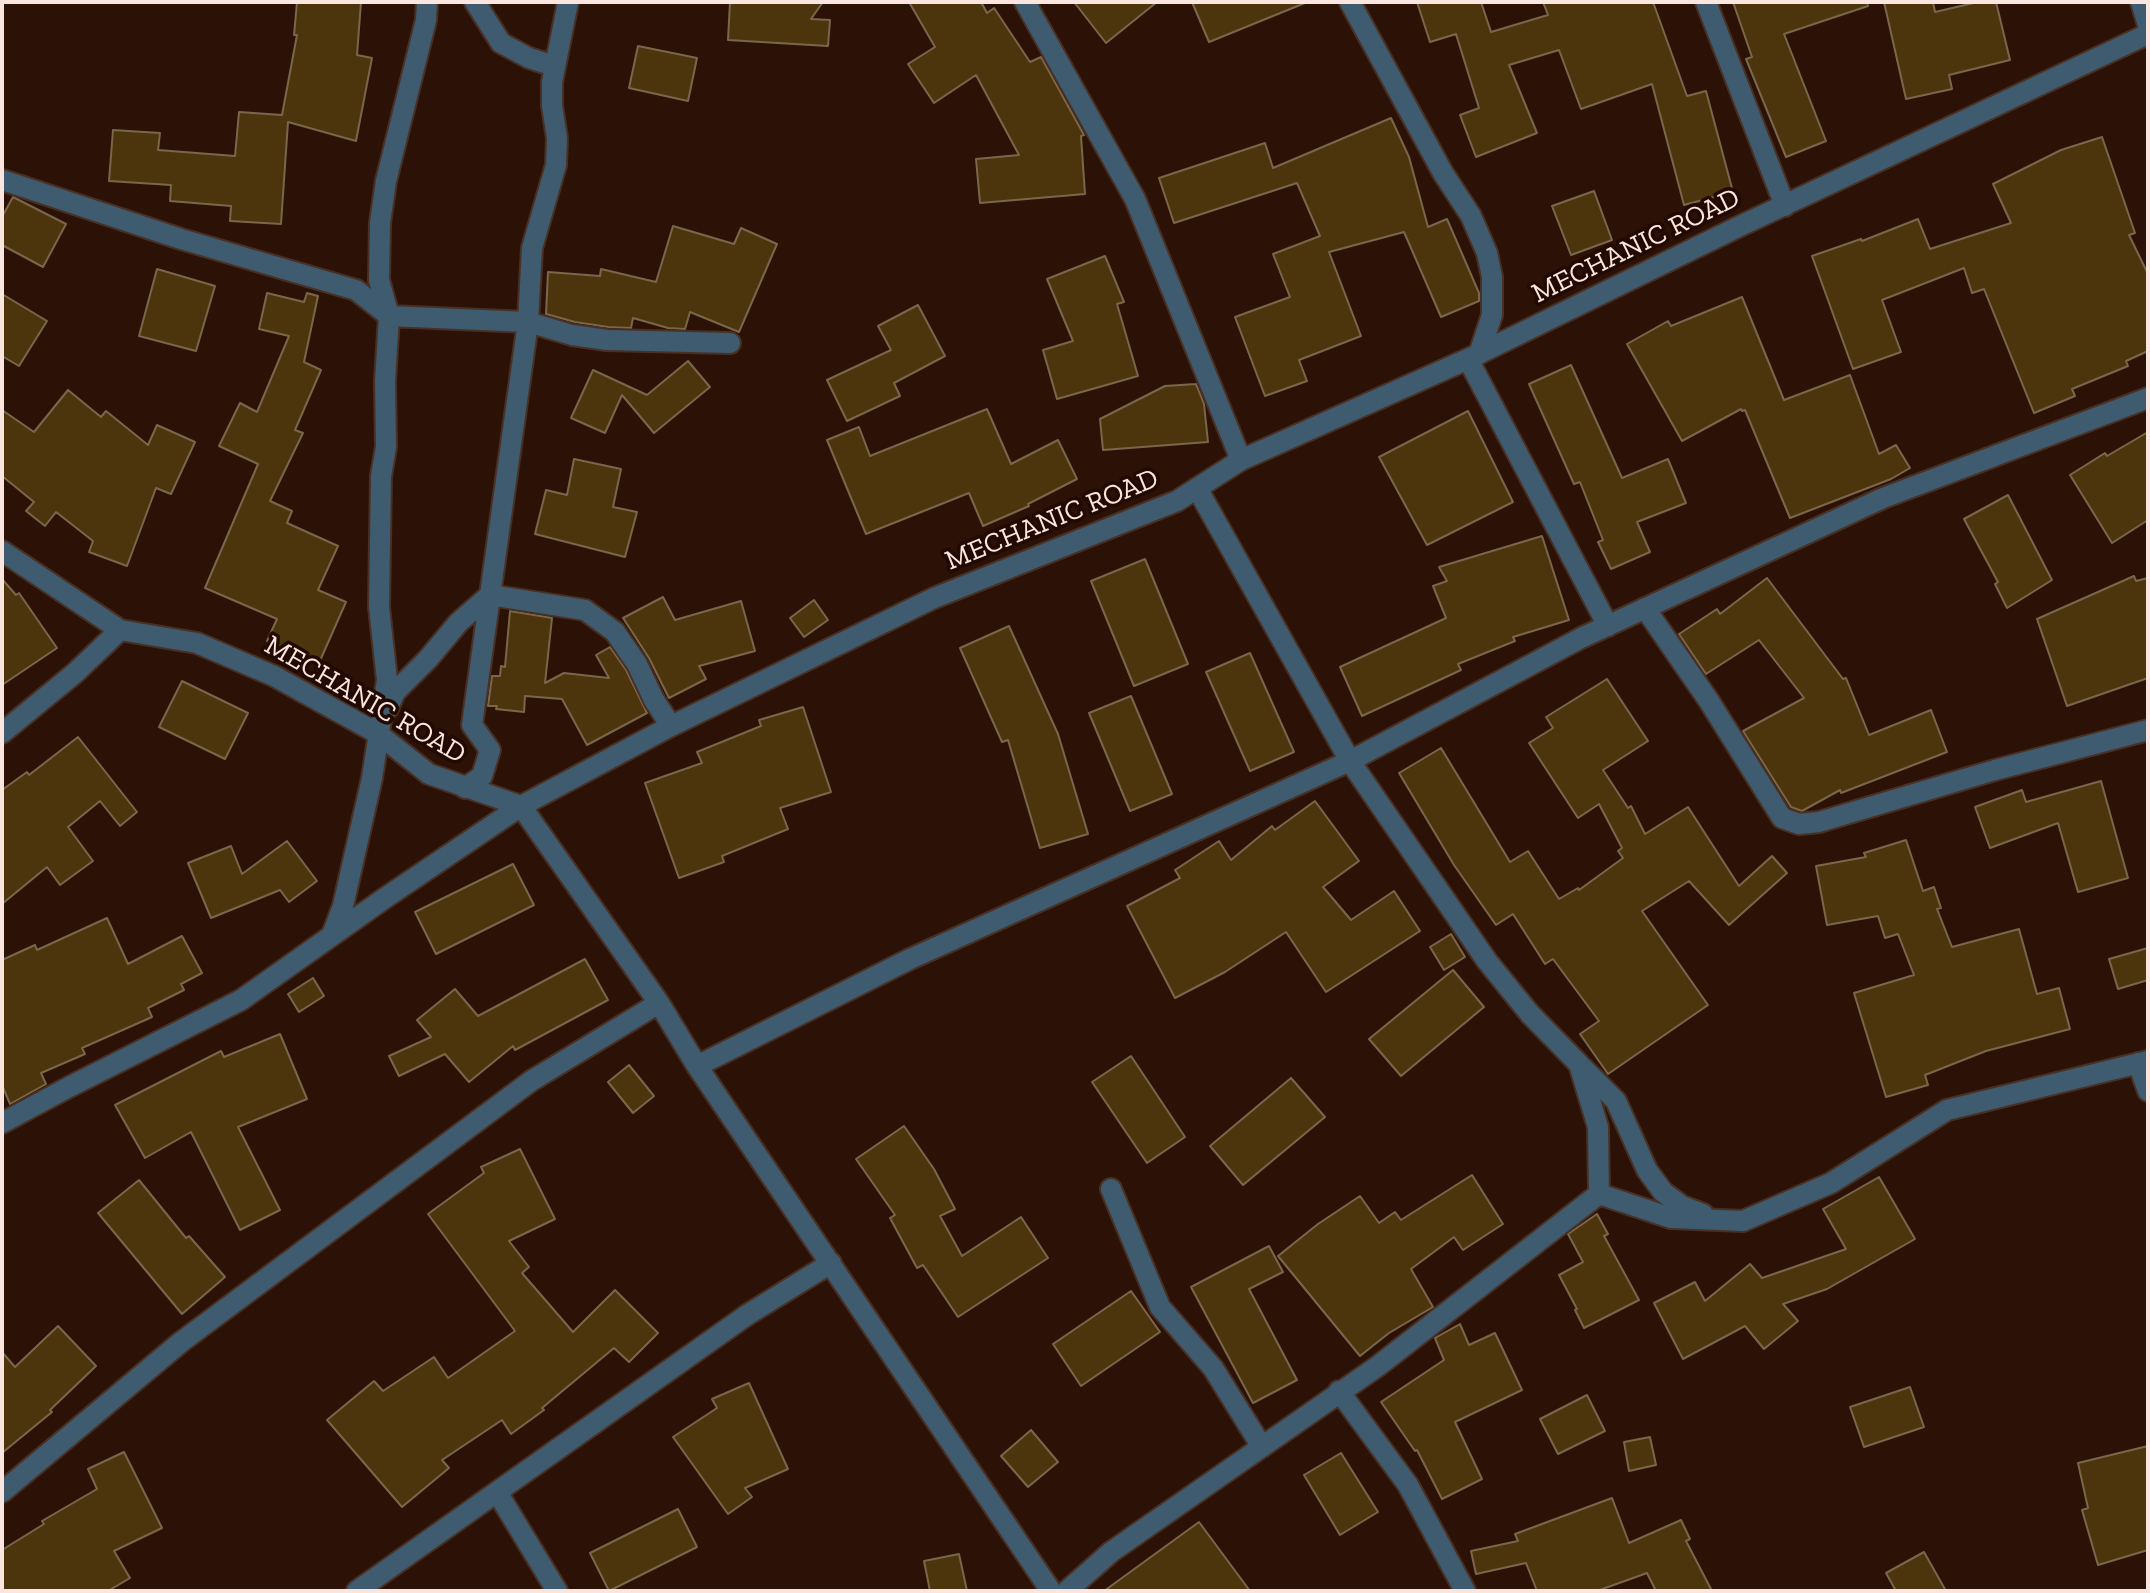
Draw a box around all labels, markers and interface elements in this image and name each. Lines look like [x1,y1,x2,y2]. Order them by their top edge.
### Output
street label: MECHANIC ROAD [1527,181,1745,311]
street label: MECHANIC ROAD [941,462,1163,578]
street label: MECHANIC ROAD [258,629,472,771]

